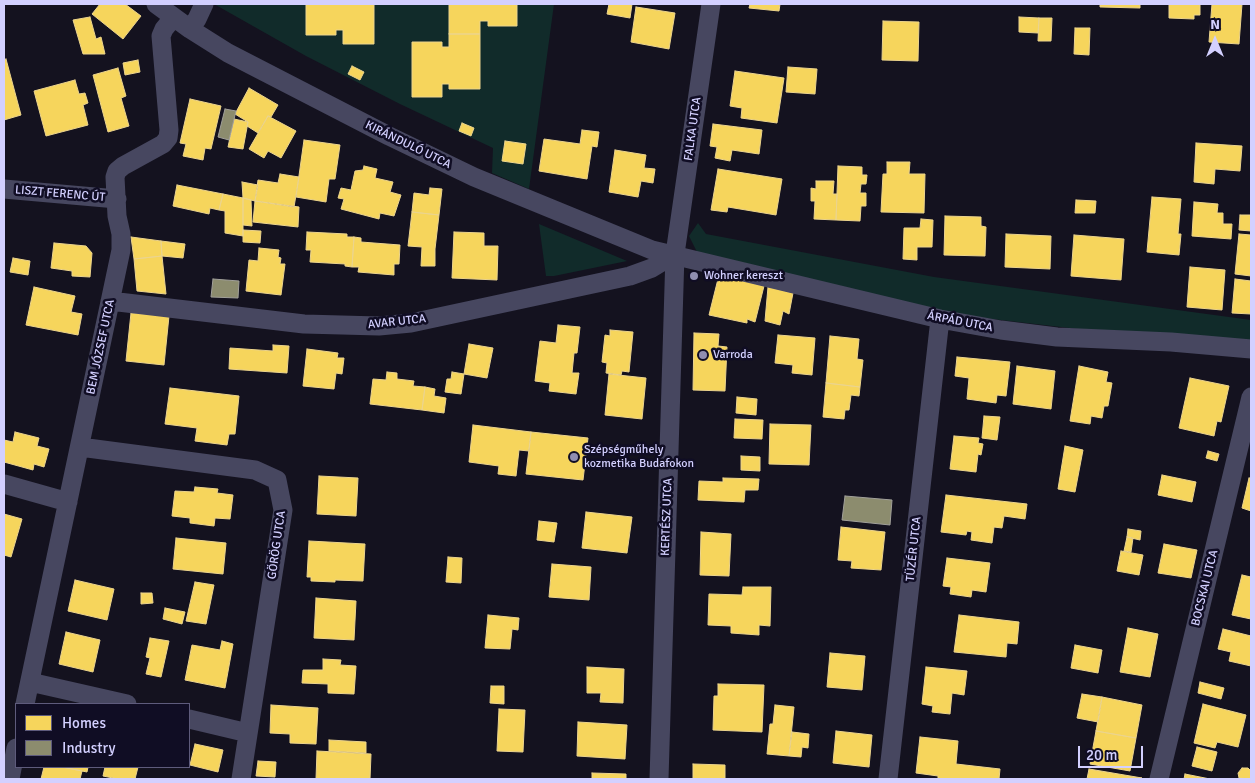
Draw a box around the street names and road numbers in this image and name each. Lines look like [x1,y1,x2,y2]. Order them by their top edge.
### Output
street label: FALKA UTCA [681,96,705,162]
street label: KIRÁNDULÓ UTCA [363,118,453,172]
street label: LISZT FERENC ÚT [14,183,106,205]
street label: BEM JÓZSEF UTCA [84,298,118,396]
street label: ÁRPÁD UTCA [926,309,994,335]
street label: AVAR UTCA [367,312,427,332]
street label: KERTÉSZ UTCA [658,478,676,556]
street label: GÖRÖG UTCA [265,510,289,580]
street label: TÜZÉR UTCA [903,516,925,582]
street label: BOCSKAI UTCA [1189,548,1221,628]

